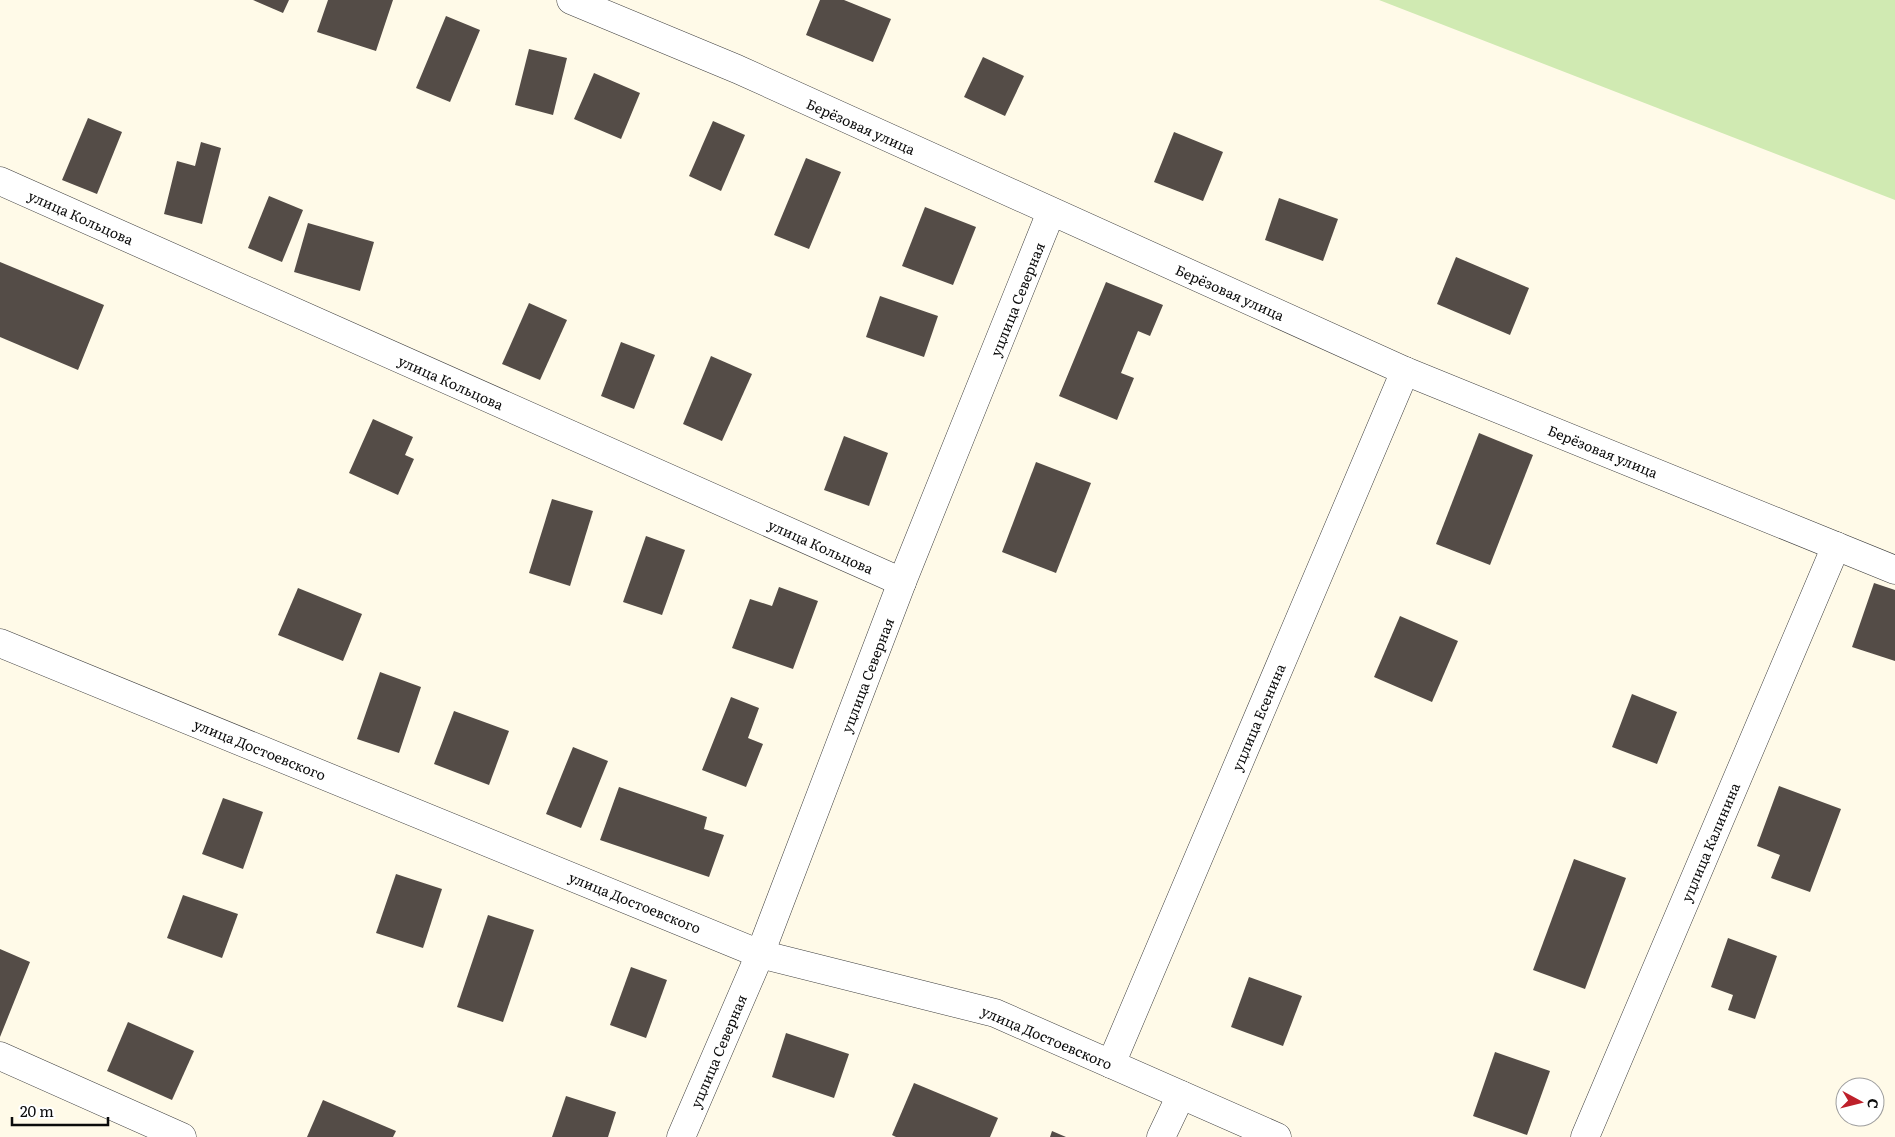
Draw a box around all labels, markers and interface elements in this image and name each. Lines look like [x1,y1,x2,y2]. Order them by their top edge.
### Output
street label: Берёзовая улица [803,93,919,159]
street label: улица Кольцова [25,185,137,249]
street label: уцлица Северная [985,239,1049,359]
street label: Берёзовая улица [1172,259,1288,325]
street label: улица Кольцова [395,350,507,414]
street label: Берёзовая улица [1545,420,1662,482]
street label: улица Кольцова [765,514,877,578]
street label: уцлица Северная [836,615,898,735]
street label: уцлица Есенина [1226,660,1290,774]
street label: улица Достоевского [191,713,329,785]
street label: уцлица Калинина [1676,779,1744,905]
street label: улица Достоевского [566,866,704,938]
street label: уцлица Северная [685,991,751,1111]
street label: улица Достоевского [978,1000,1116,1074]
north arrow [1835,1077,1885,1127]
scale bar [12,1094,109,1126]
text: С [1863,1098,1884,1110]
text: 20 m [20,1099,54,1122]

